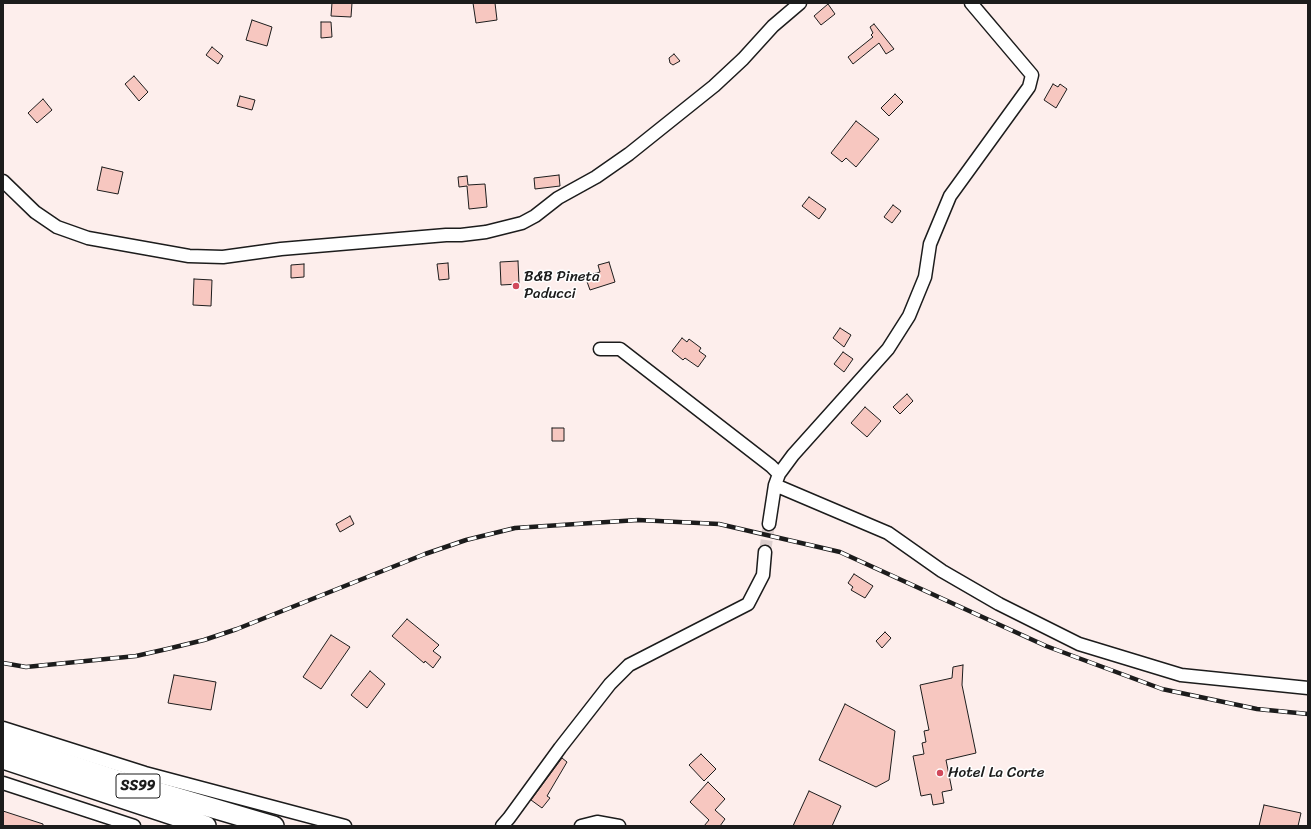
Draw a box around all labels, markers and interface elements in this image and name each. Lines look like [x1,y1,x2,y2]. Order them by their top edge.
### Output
place label: B&B Pineta Paducci [524,268,600,303]
marker: B&B Pineta Paducci [511,281,521,291]
place label: Hotel La Corte [948,764,1044,782]
marker: Hotel La Corte [935,768,945,778]
road number: SS99 [116,774,160,798]

